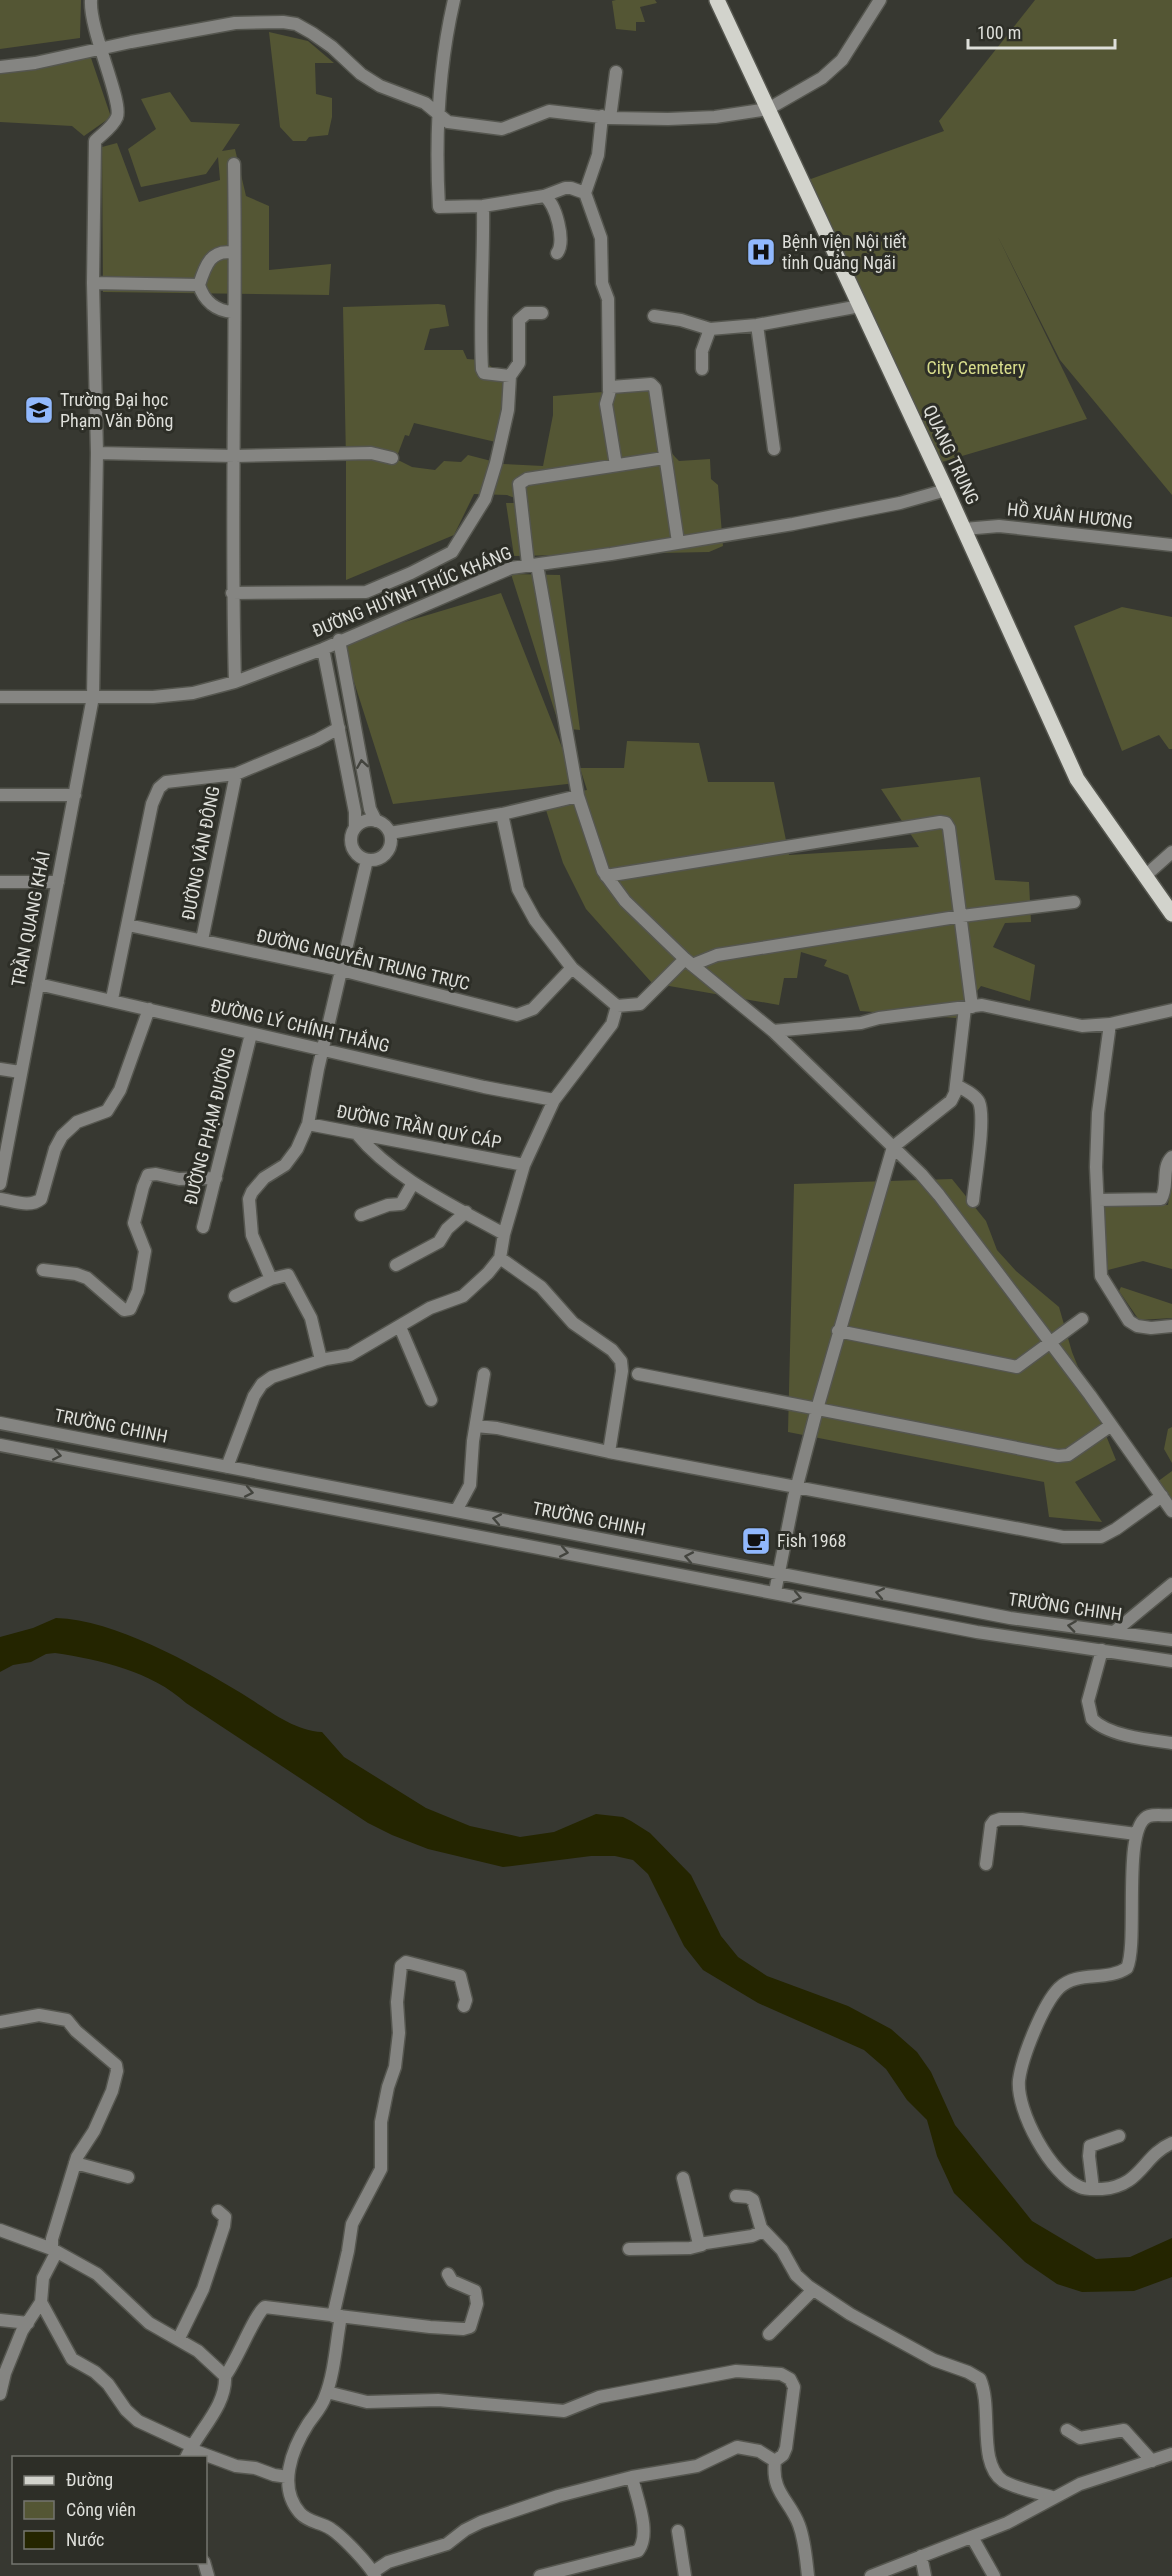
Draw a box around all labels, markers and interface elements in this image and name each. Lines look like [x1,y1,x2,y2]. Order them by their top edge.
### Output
scale bar [968,12,1115,50]
text: 100 m [977,22,1021,43]
place label: Bệnh viện Nội tiết tỉnh Quảng Ngãi [782,231,907,273]
hospital icon: Bệnh viện Nội tiết tỉnh Quảng Ngãi [745,236,777,268]
park label: City Cemetery [927,357,1026,378]
place label: Trường Đại học Phạm Văn Đồng [60,389,173,431]
school or university icon: Trường Đại học Phạm Văn Đồng [23,394,55,426]
street label: QUANG TRUNG [919,402,984,508]
street label: HỒ XUÂN HƯƠNG [1006,496,1134,533]
street label: ĐƯỜNG HUỲNH THÚC KHÁNG [309,542,515,641]
one-way arrow [357,759,369,769]
street label: ĐƯỜNG VÂN ĐÔNG [177,784,224,922]
street label: TRẦN QUANG KHẢI [6,849,54,988]
street label: ĐƯỜNG NGUYỄN TRUNG TRỰC [255,924,472,994]
street label: ĐƯỜNG LÝ CHÍNH THẮNG [209,994,392,1056]
street label: ĐƯỜNG PHẠM ĐƯỜNG [180,1045,239,1207]
street label: ĐƯỜNG TRẦN QUÝ CÁP [335,1099,503,1153]
street label: TRƯỜNG CHINH [53,1404,169,1447]
one-way arrow [52,1448,62,1461]
one-way arrow [244,1485,254,1498]
street label: TRƯỜNG CHINH [531,1497,647,1540]
one-way arrow [493,1513,503,1526]
cafe icon: Fish 1968 [740,1525,772,1557]
place label: Fish 1968 [777,1530,846,1551]
one-way arrow [559,1545,569,1558]
one-way arrow [684,1551,694,1564]
one-way arrow [876,1588,885,1600]
street label: TRƯỜNG CHINH [1007,1588,1123,1625]
one-way arrow [792,1590,802,1603]
one-way arrow [1068,1621,1077,1633]
legend [12,2456,207,2564]
text: Đường [66,2469,113,2490]
text: Công viên [66,2499,136,2520]
text: Nước [66,2529,104,2550]

